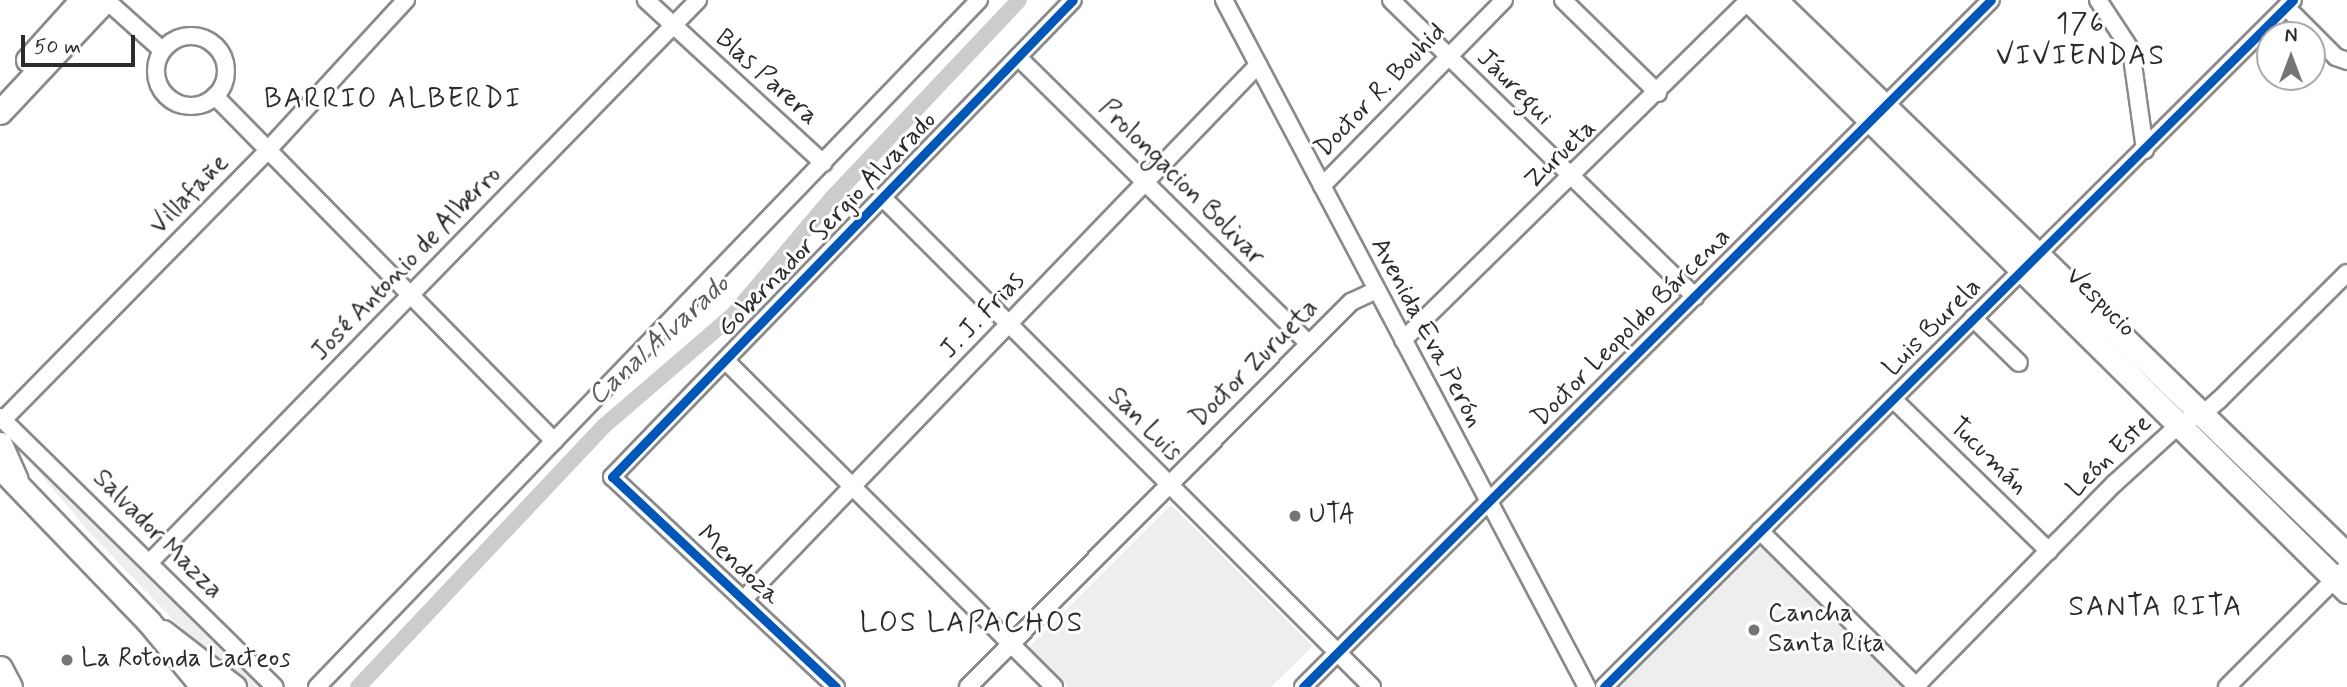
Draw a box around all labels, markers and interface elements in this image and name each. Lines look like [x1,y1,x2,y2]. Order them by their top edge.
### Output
district label: 176 VIVIENDAS [1998,8,2164,74]
street label: Doctor R. Bouhid [1309,17,1453,165]
scale bar [24,21,138,65]
north arrow [2256,21,2326,91]
street label: Blas Parera [707,23,825,133]
text: N [2285,24,2297,49]
text: 50 m [34,33,81,61]
street label: Jáuregui [1469,43,1559,133]
district label: BARRIO ALBERDI [265,83,521,117]
street label: Prolongacion Bolivar [1091,93,1271,273]
street label: Gobernador Sergio Alvarado [710,104,946,346]
street label: Zurueta [1519,113,1603,197]
street label: Villafañe [144,148,236,242]
street label: José Antonio de Alberro [305,159,509,369]
street label: Doctor Leopoldo Bárcena [1525,221,1739,435]
street label: Avenida Eva Perón [1365,236,1487,430]
street label: Vespucio [2058,261,2142,345]
street label: J. J. Frias [934,266,1032,366]
water label: Canal Alvarado [580,267,738,415]
street label: Luis Burela [1878,273,1988,383]
street label: Doctor Zurueta [1186,295,1324,433]
street label: San Luis [1099,380,1189,470]
street label: León Este [2061,409,2159,505]
street label: Tucumán [1942,412,2034,502]
street label: Salvador Mazza [85,463,229,607]
place label: UTA [1309,500,1355,532]
marker: UTA [1287,508,1303,524]
street label: Mendoza [690,520,786,612]
district label: SANTA RITA [2068,591,2244,625]
place label: Cancha Santa Rita [1768,599,1885,660]
district label: LOS LAPACHOS [865,607,1079,641]
marker: Cancha Santa Rita [1746,622,1762,638]
place label: La Rotonda Lacteos [81,644,299,676]
marker: La Rotonda Lacteos [59,652,75,668]

